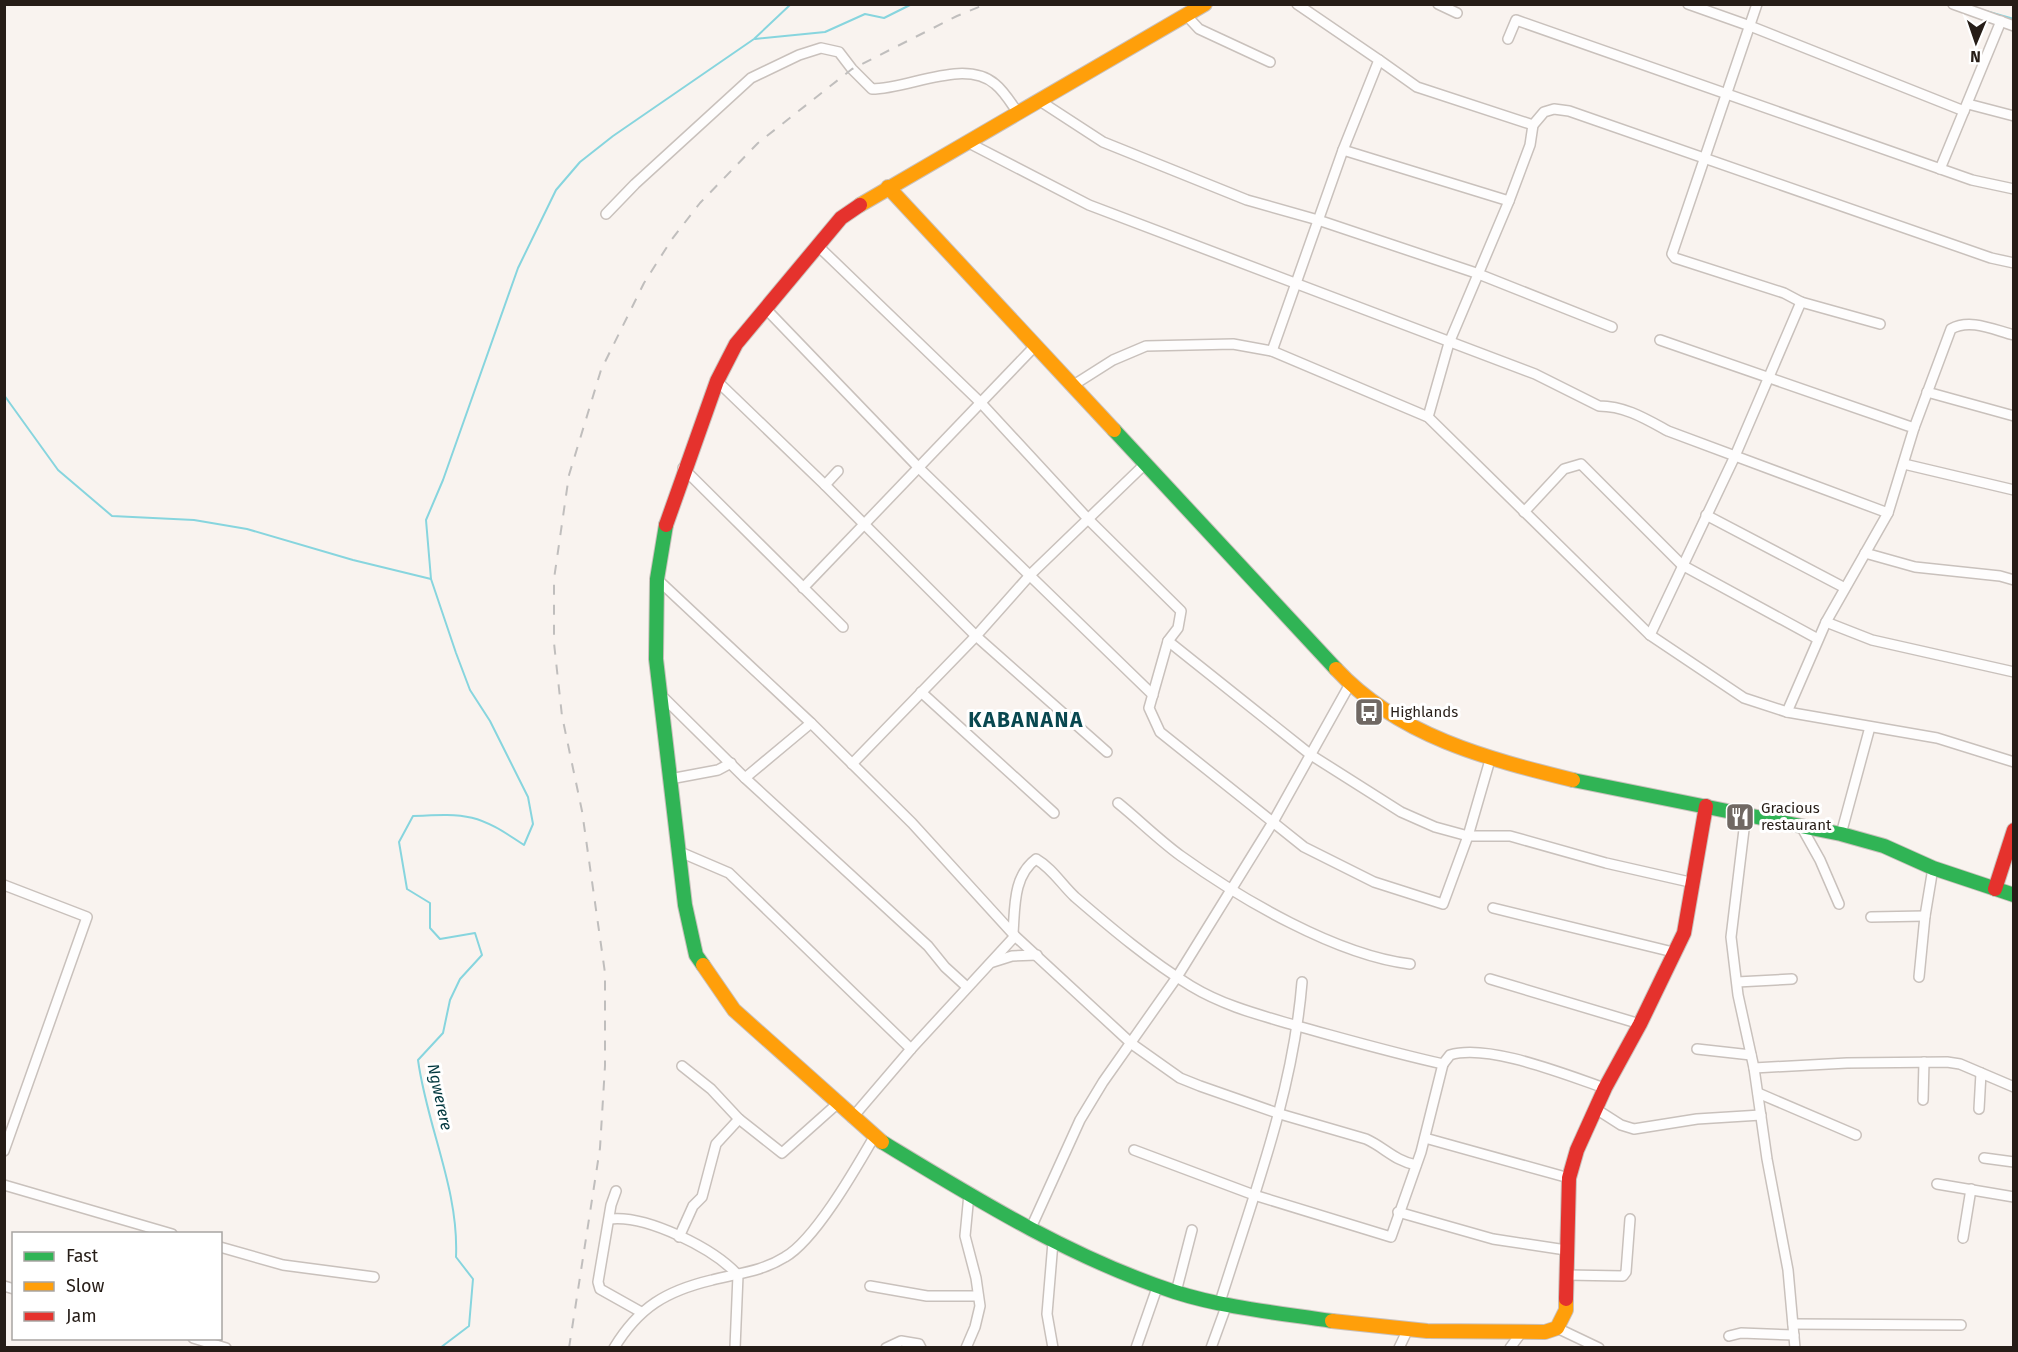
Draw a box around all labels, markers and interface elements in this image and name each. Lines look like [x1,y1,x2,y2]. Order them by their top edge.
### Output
north arrow [1946,12,2006,72]
text: N [1970,47,1981,66]
bus stop icon: Highlands [1353,696,1385,728]
place label: Highlands [1390,703,1458,721]
district label: KABANANA [968,707,1084,733]
place label: Gracious restaurant [1761,799,1832,834]
restaurant icon: Gracious restaurant [1724,801,1756,833]
water label: Ngwerere [424,1062,456,1132]
legend [12,1232,222,1340]
text: Fast [66,1245,99,1267]
text: Slow [66,1275,105,1297]
text: Jam [66,1305,97,1327]

